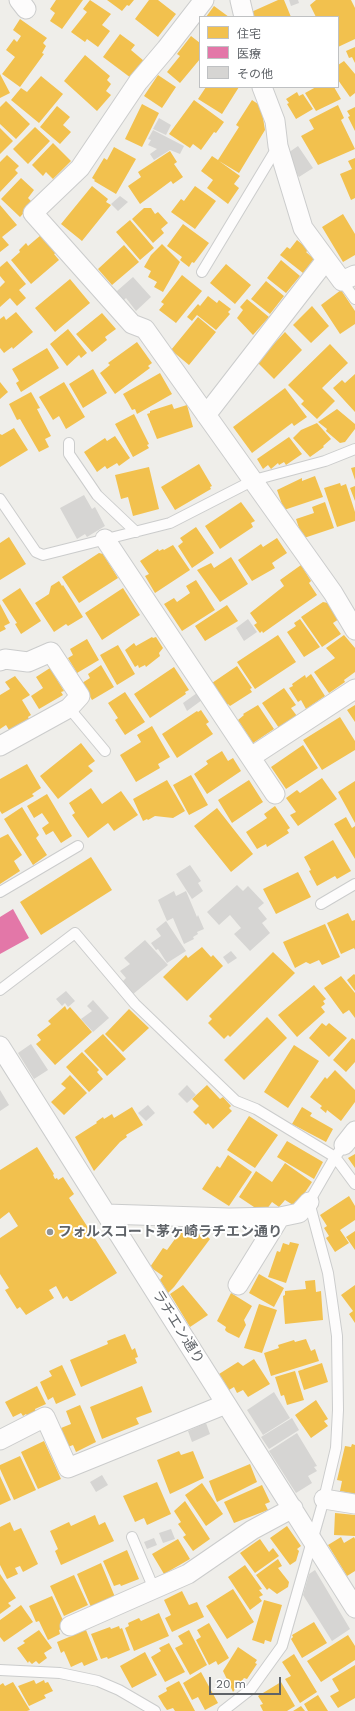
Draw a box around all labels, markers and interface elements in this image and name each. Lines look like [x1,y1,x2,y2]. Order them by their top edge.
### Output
legend [199,16,339,88]
text: 住宅 [237,27,261,41]
text: 医療 [237,47,261,61]
text: その他 [237,67,273,81]
place label: フォルスコート茅ヶ崎ラチエン通り [58,1224,282,1240]
marker: フォルスコート茅ヶ崎ラチエン通り [45,1227,55,1237]
street label: ラチエン通り [149,1287,207,1367]
scale bar [211,1669,283,1695]
text: 20 m [216,1677,246,1691]

